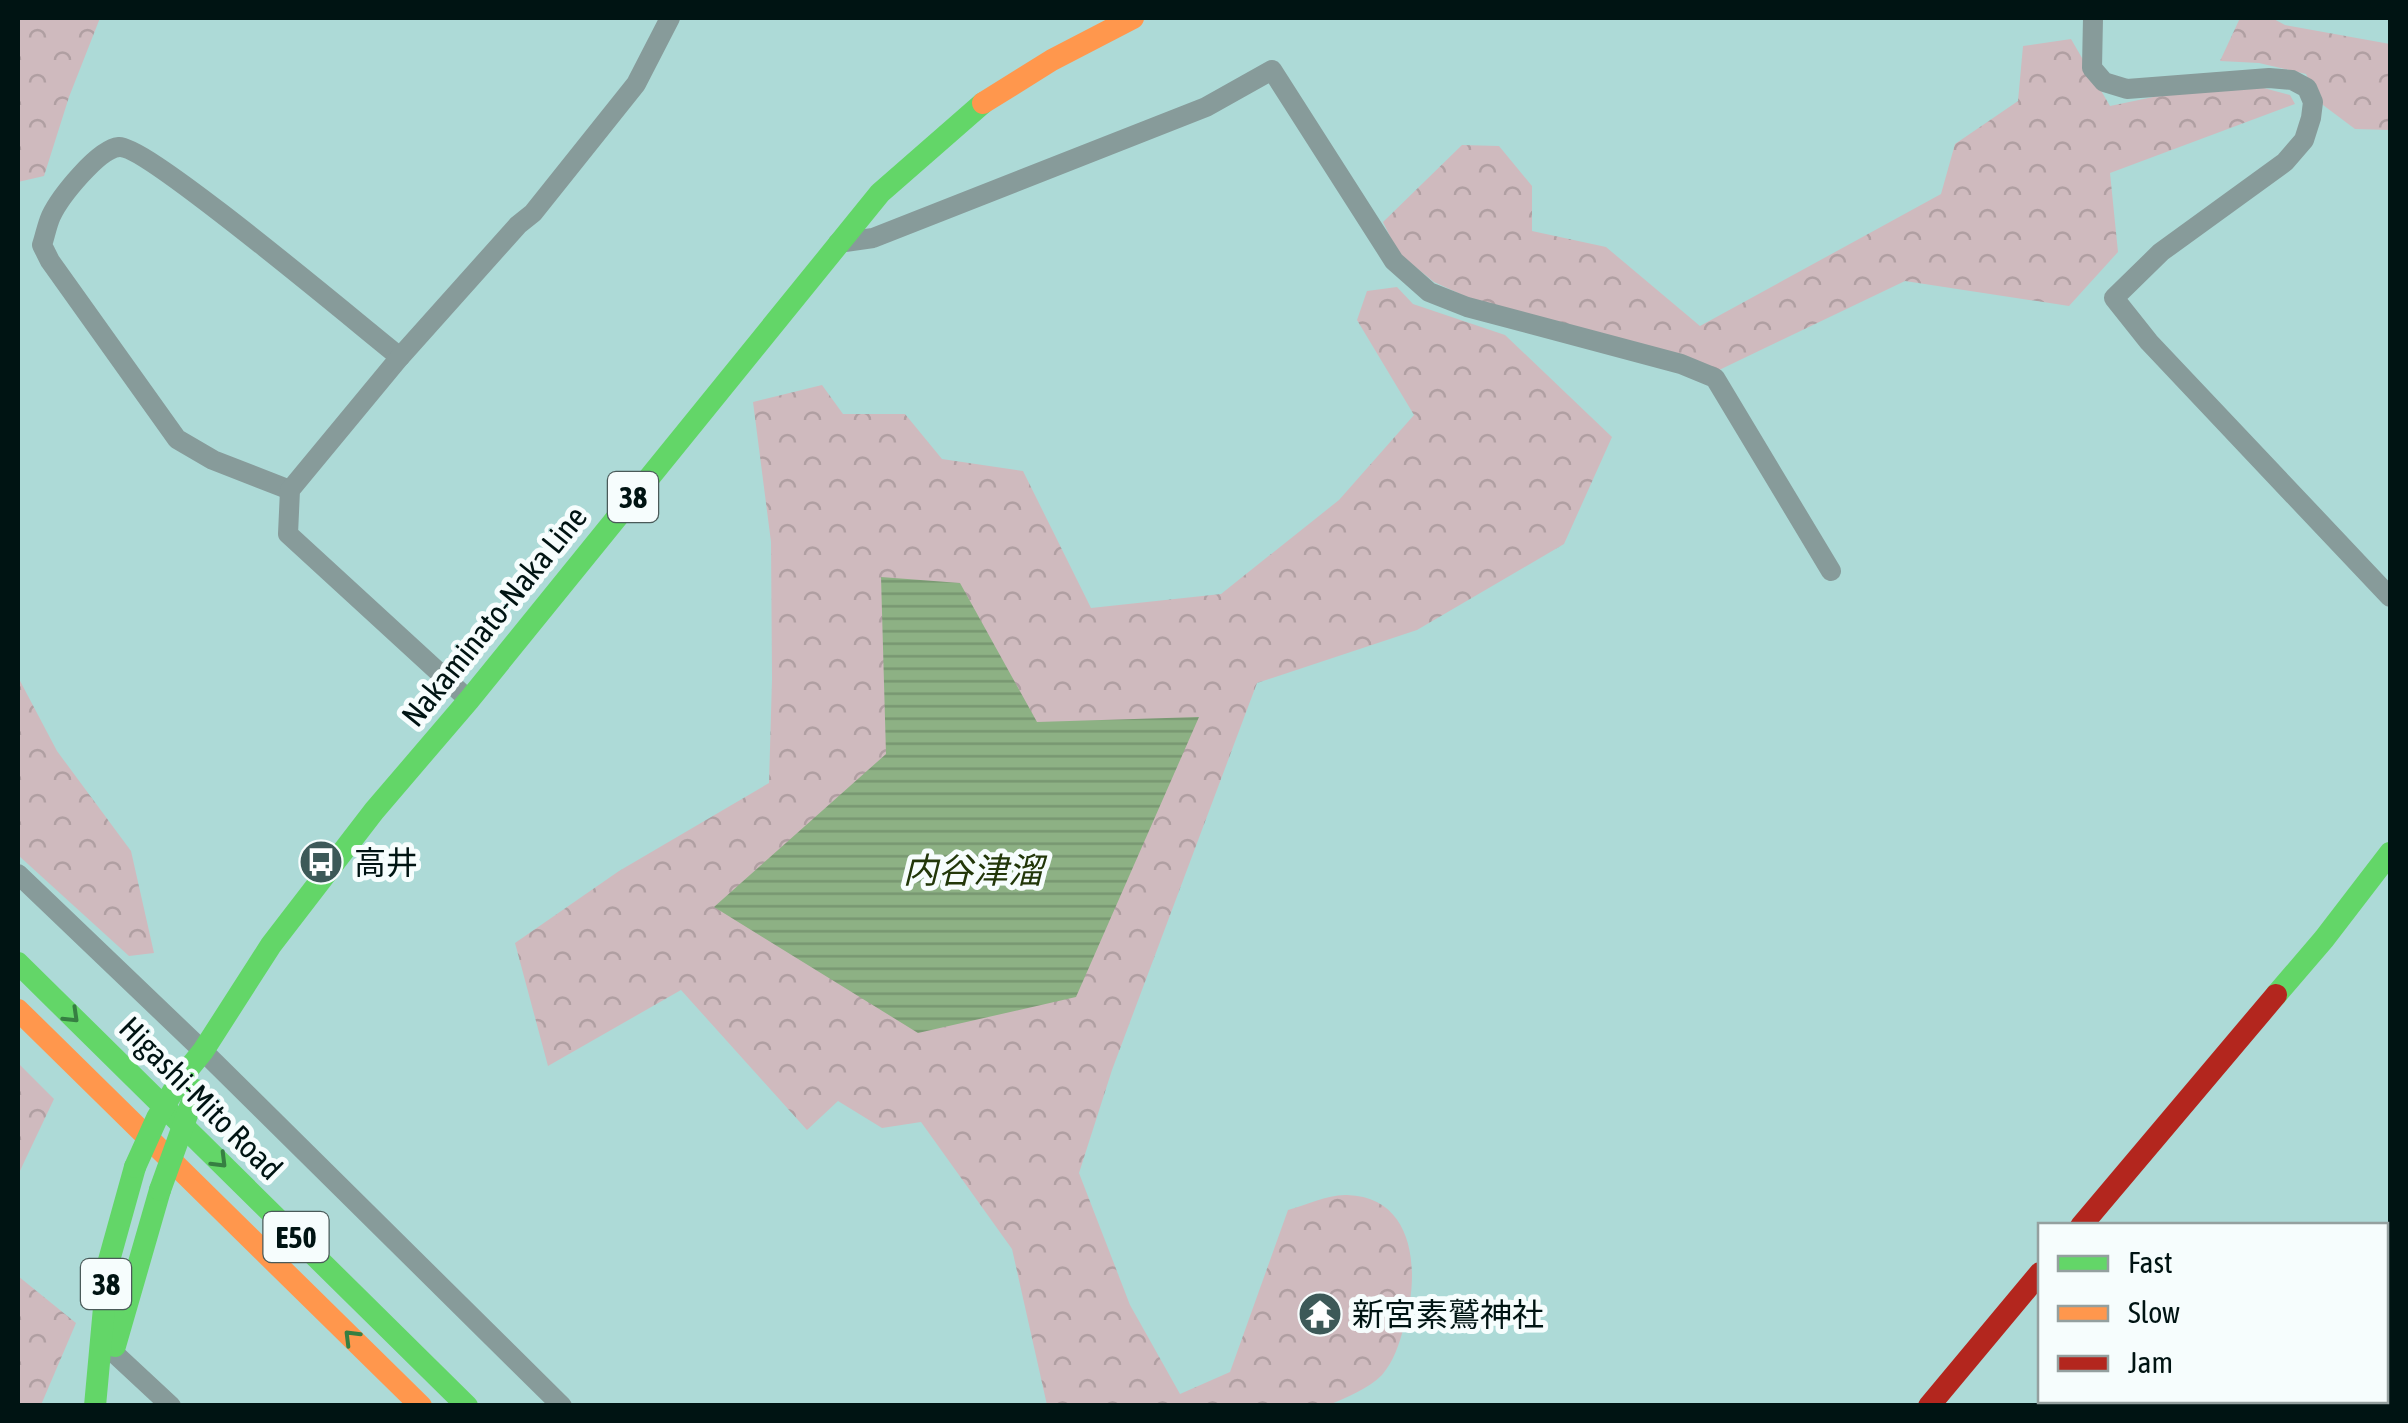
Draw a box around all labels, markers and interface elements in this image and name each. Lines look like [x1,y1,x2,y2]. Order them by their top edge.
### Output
road number: 38 [608,472,658,522]
street label: Nakaminato-Naka Line [394,499,594,733]
bus stop icon: 高井 [298,839,344,885]
place label: 高井 [354,844,418,881]
water label: 内谷津溜 [903,850,1048,890]
one-way arrow [60,1004,78,1022]
street label: Higashi-Mito Road [112,1009,290,1187]
one-way arrow [208,1150,226,1168]
road number: E50 [264,1212,328,1262]
legend [2038,1223,2388,1403]
text: Fast [2128,1245,2173,1279]
road number: 38 [81,1259,131,1309]
temple icon: 新宮素鷲神社 [1297,1291,1343,1337]
text: Slow [2128,1295,2180,1329]
place label: 新宮素鷲神社 [1352,1296,1544,1333]
one-way arrow [345,1331,363,1349]
text: Jam [2128,1345,2173,1379]

